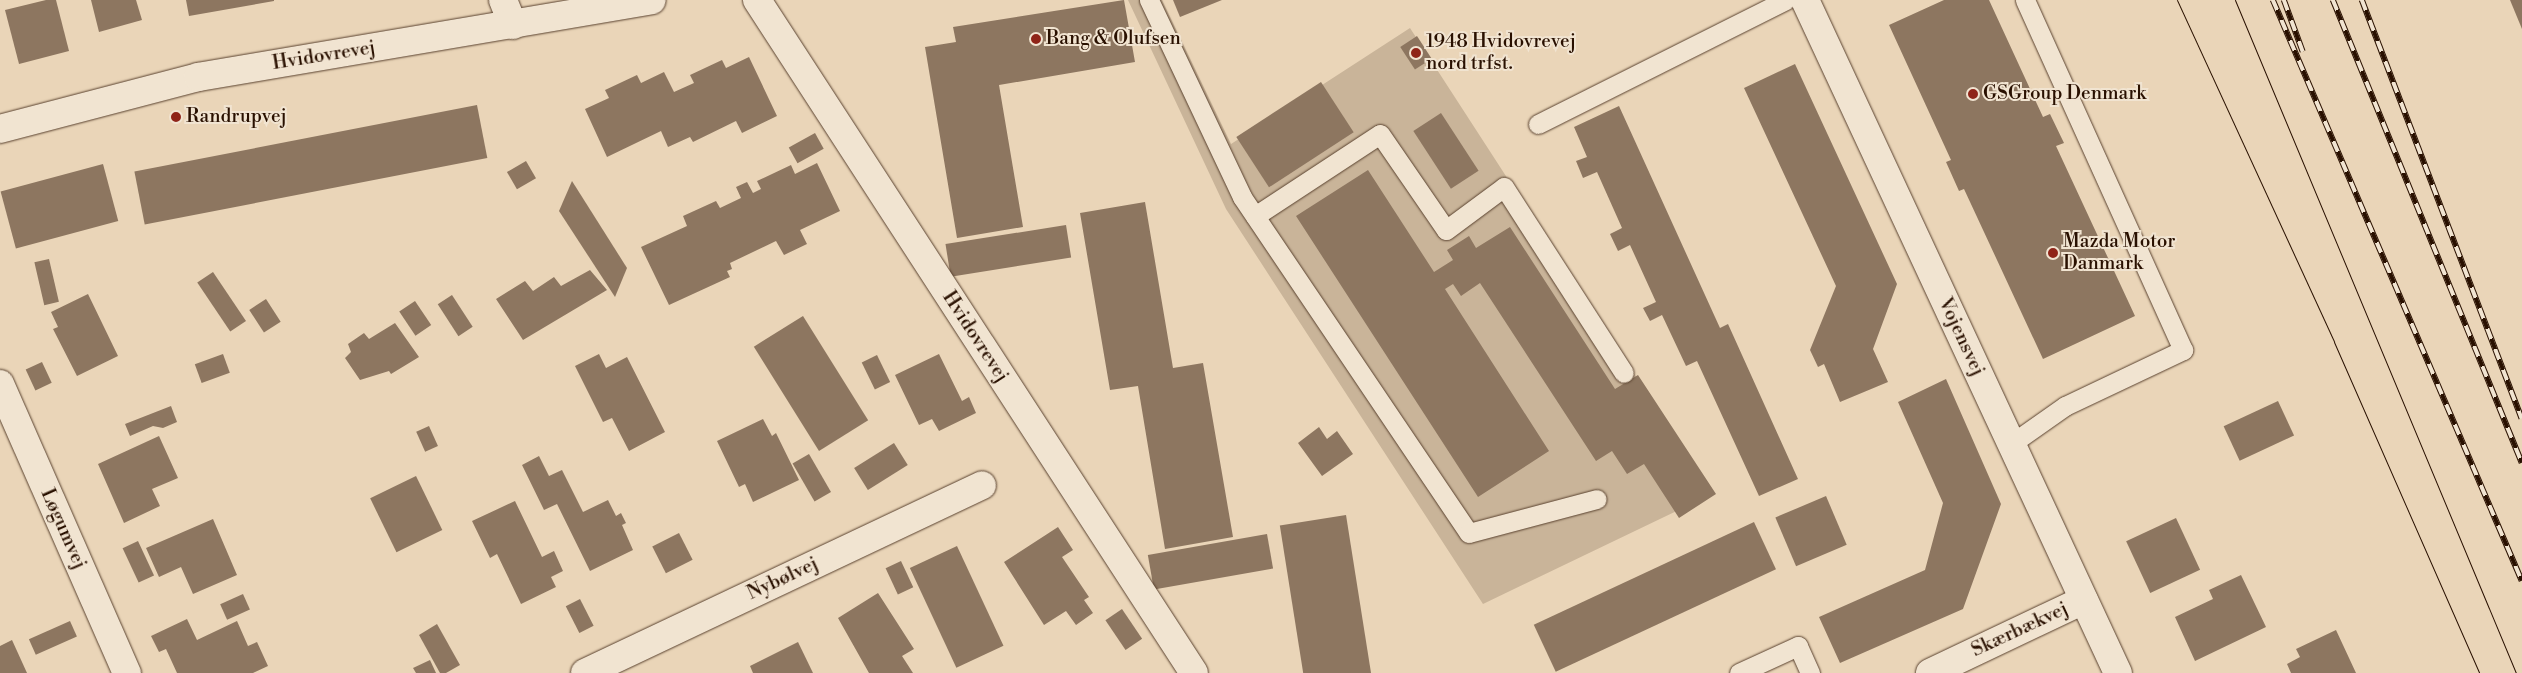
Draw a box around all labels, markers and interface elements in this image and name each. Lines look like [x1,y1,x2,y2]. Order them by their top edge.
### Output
place label: Bang & Olufsen [1046,28,1181,50]
place label: 1948 Hvidovrevej nord trfst. [1426,31,1576,75]
marker: Bang & Olufsen [1030,33,1042,45]
street label: Hvidovrevej [271,37,377,75]
marker: 1948 Hvidovrevej nord trfst. [1410,47,1422,59]
place label: GSGroup Denmark [1983,83,2146,105]
marker: GSGroup Denmark [1967,88,1979,100]
place label: Randrupvej [186,106,287,128]
marker: Randrupvej [170,111,182,123]
place label: Mazda Motor Danmark [2063,231,2176,275]
marker: Mazda Motor Danmark [2047,247,2059,259]
street label: Hvidovrevej [937,287,1013,387]
street label: Vojensvej [1933,294,1989,380]
street label: Løgumvej [35,485,91,573]
street label: Nybølvej [744,553,822,605]
street label: Skærbækvej [1968,598,2072,662]

